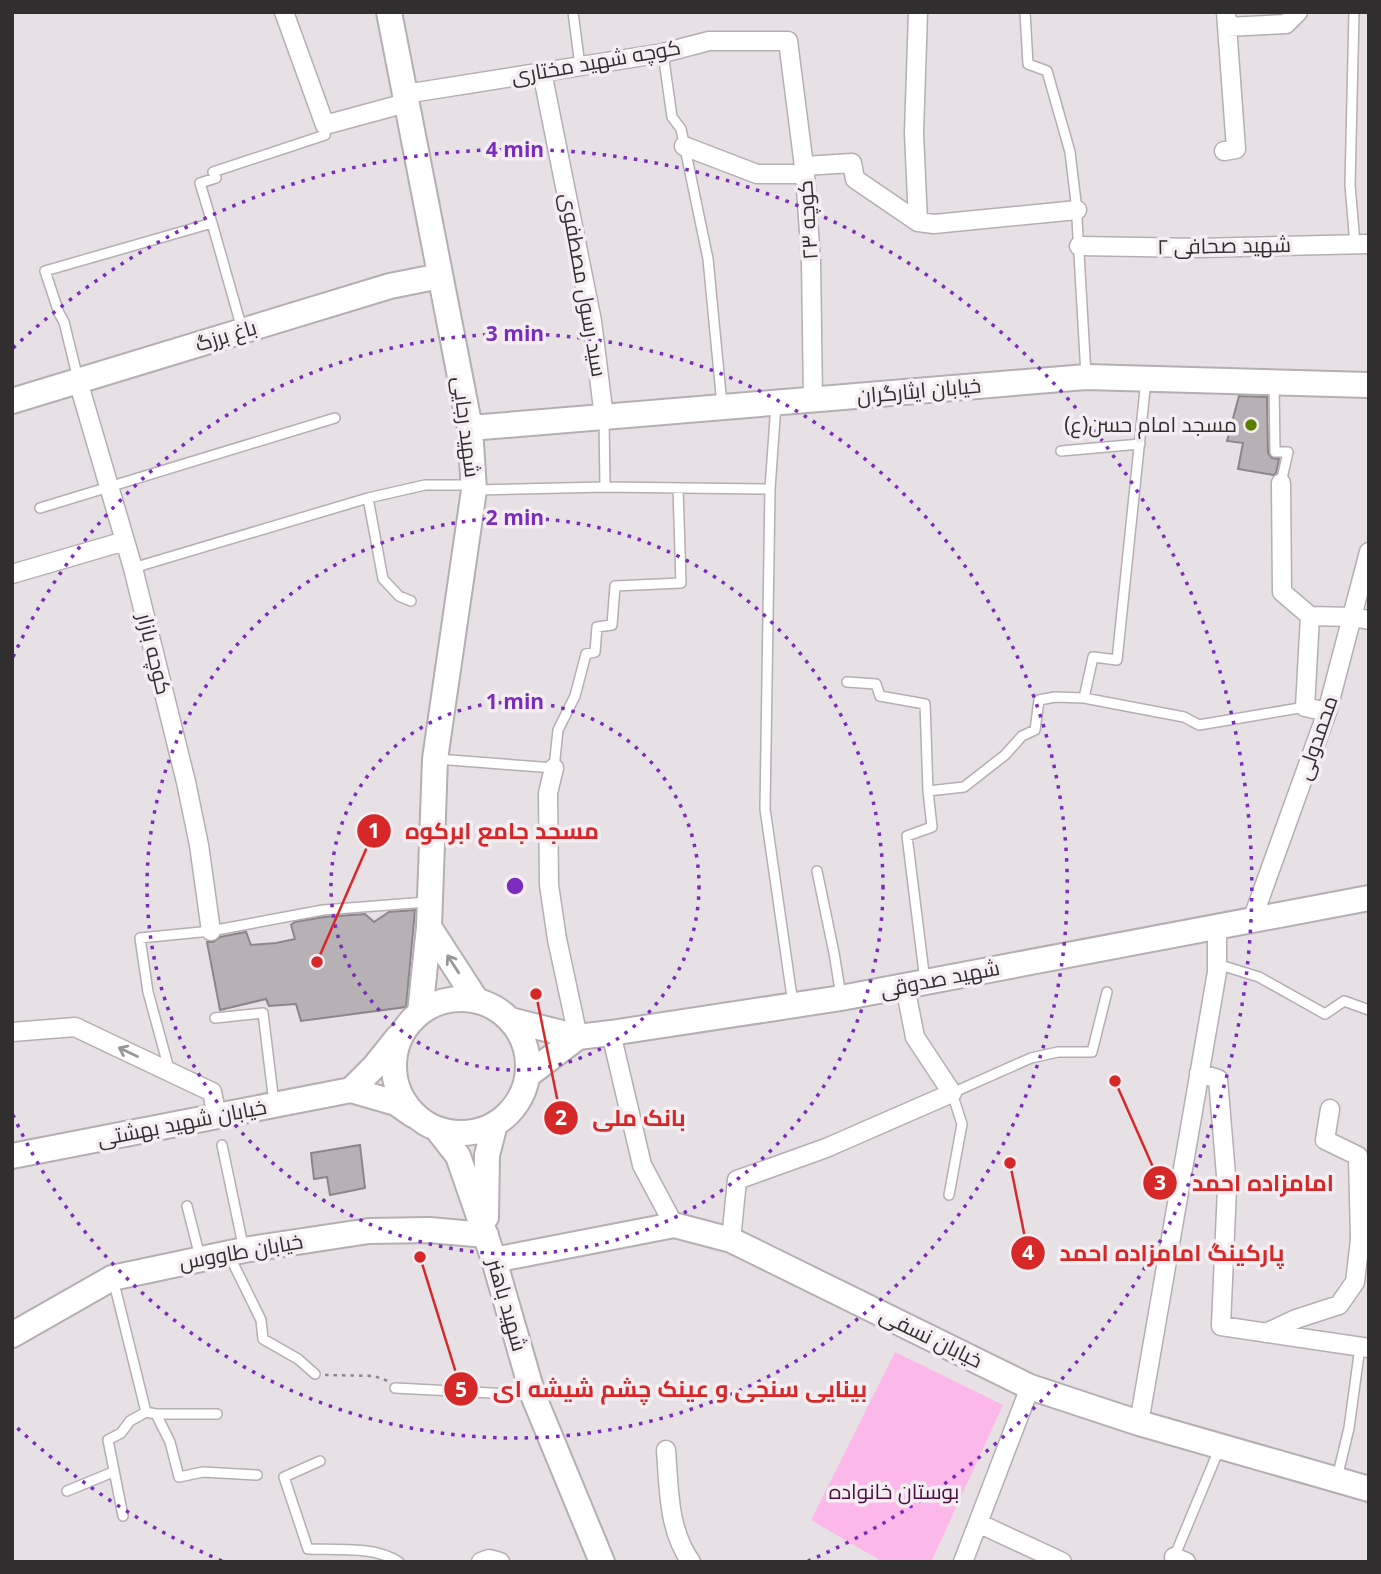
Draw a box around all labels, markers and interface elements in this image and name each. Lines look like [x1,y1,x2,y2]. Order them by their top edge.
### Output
street label: کوچه شهید مختاری [509,32,683,91]
text: 4 min [486,135,544,163]
street label: کوچه ۲۳ [790,179,825,261]
street label: سید رسول مصطفوی [554,191,614,379]
street label: شهید صحافی ۲ [1157,230,1291,260]
street label: باغ برزگ [192,312,260,359]
text: 3 min [486,319,544,347]
street label: خیابان ایثارگران [856,371,982,409]
street label: شهید رجایی [447,375,487,479]
place label: مسجد امام حسن(ع) [1064,410,1237,439]
marker: مسجد امام حسن(ع) [1243,417,1259,433]
text: 2 min [486,503,544,531]
street label: کوچه بازار [130,609,179,698]
text: 1 min [486,687,544,715]
street label: محمدولی [1289,692,1344,784]
callout: مسجد جامع ابرکوه [356,809,613,853]
text: مسجد جامع ابرکوه [405,814,599,847]
text: 1 [368,816,380,844]
centre of rings [503,874,527,898]
street label: شهید صدوقی [878,953,1002,1003]
one-way arrow [446,955,460,974]
one-way arrow [118,1045,139,1058]
street label: خیابان شهید بهشتی [95,1092,269,1152]
callout: بانک ملی [543,1096,700,1140]
text: بانک ملی [592,1101,686,1133]
text: 2 [555,1103,567,1131]
callout: امامزاده احمد [1143,1161,1347,1205]
text: امامزاده احمد [1192,1166,1334,1198]
text: 3 [1154,1168,1166,1196]
street label: خیابان طاووس [177,1226,305,1276]
callout: پارکینگ امامزاده احمد [1010,1231,1298,1275]
text: پارکینگ امامزاده احمد [1060,1236,1284,1269]
text: 4 [1022,1238,1034,1266]
street label: شهید باهنر [481,1254,535,1354]
street label: خیابان نسفی [875,1300,987,1374]
callout: بینایی سنجی و عینک چشم شیشه ای [444,1367,881,1411]
text: بینایی سنجی و عینک چشم شیشه ای [493,1372,867,1405]
text: 5 [455,1375,467,1403]
park label: بوستان خانواده [829,1477,959,1505]

